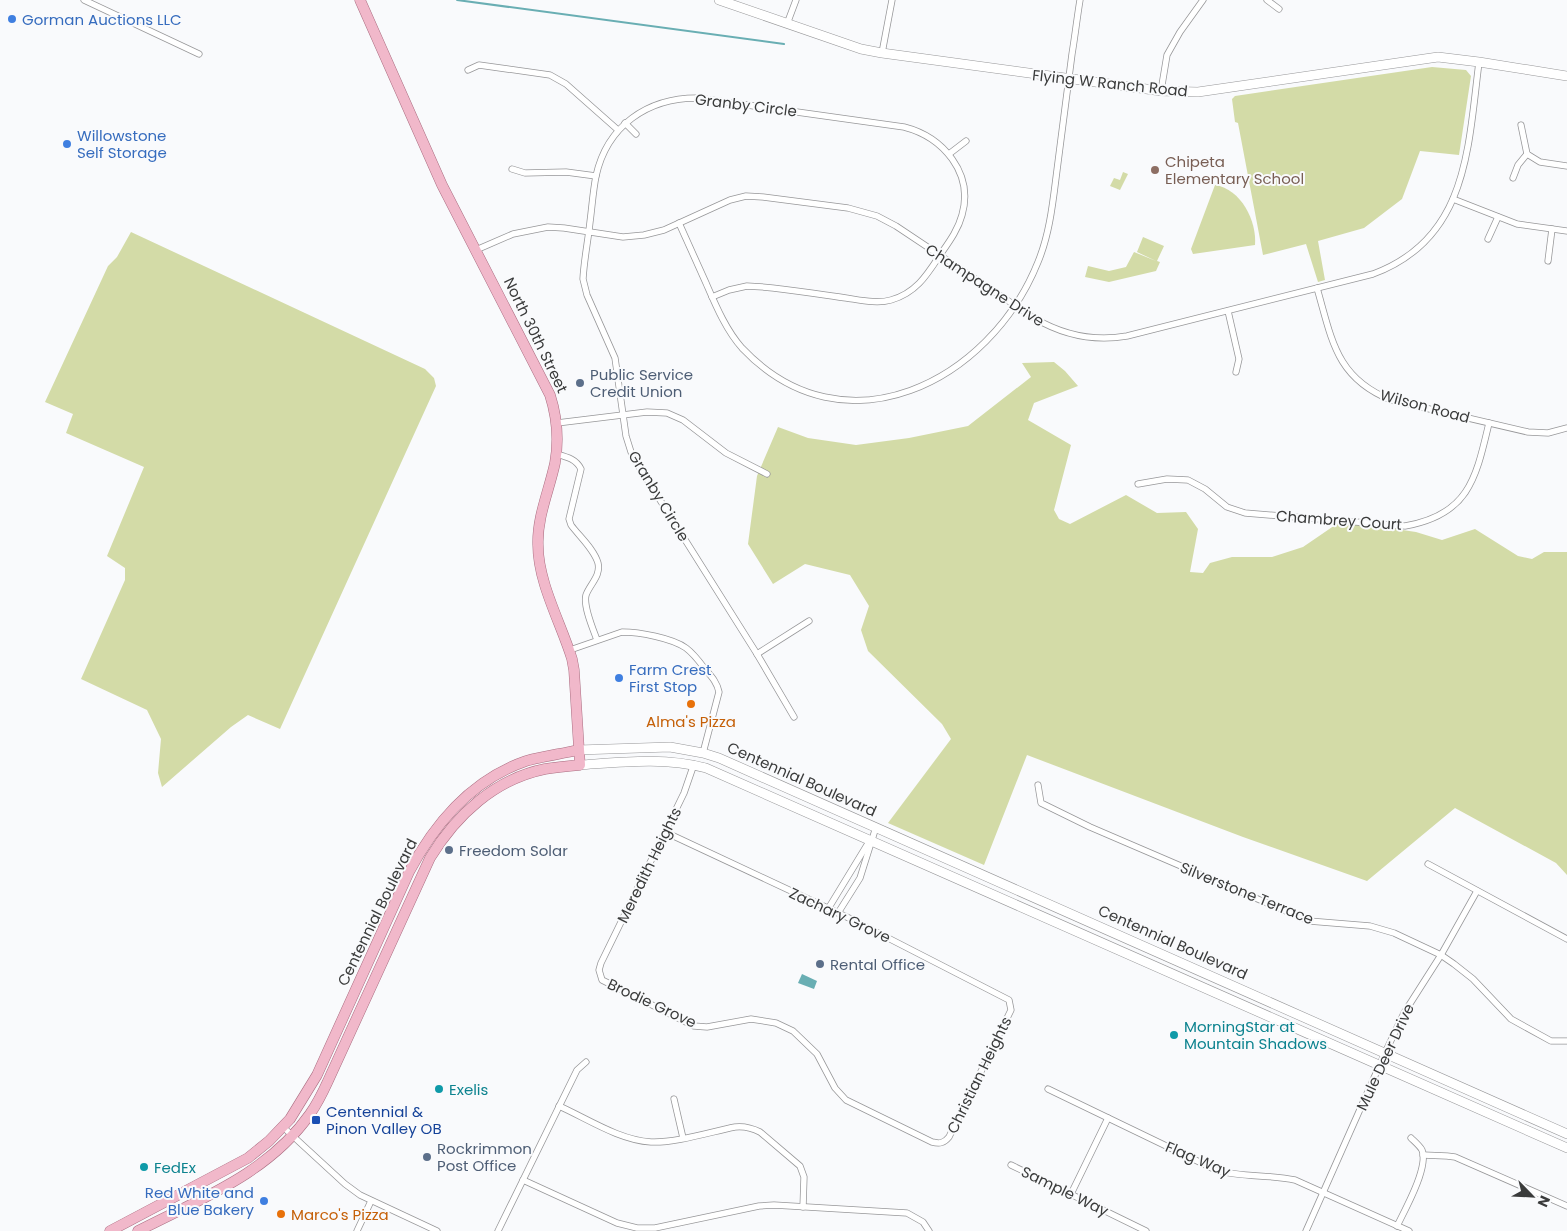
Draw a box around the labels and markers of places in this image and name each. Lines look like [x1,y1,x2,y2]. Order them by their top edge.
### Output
place label: Gorman Auctions LLC [22,9,182,30]
marker: Gorman Auctions LLC [6,13,18,25]
place label: Willowstone Self Storage [77,125,167,163]
marker: Willowstone Self Storage [61,138,73,150]
place label: Chipeta Elementary School [1165,151,1304,189]
marker: Chipeta Elementary School [1149,164,1161,176]
place label: Public Service Credit Union [590,364,693,402]
marker: Public Service Credit Union [574,377,586,389]
place label: Farm Crest First Stop [629,659,712,697]
marker: Farm Crest First Stop [613,672,625,684]
marker: Alma's Pizza [685,698,697,710]
place label: Alma's Pizza [646,711,736,732]
place label: Freedom Solar [459,840,568,861]
marker: Freedom Solar [443,844,455,856]
place label: Rental Office [830,954,925,975]
marker: Rental Office [814,958,826,970]
place label: MorningStar at Mountain Shadows [1184,1016,1327,1054]
marker: MorningStar at Mountain Shadows [1168,1029,1180,1041]
place label: Exelis [449,1079,489,1100]
marker: Exelis [433,1083,445,1095]
place label: Centennial & Pinon Valley OB [326,1101,442,1139]
marker: Centennial & Pinon Valley OB [310,1114,322,1126]
place label: Rockrimmon Post Office [437,1138,532,1176]
marker: Rockrimmon Post Office [421,1151,433,1163]
place label: FedEx [154,1157,196,1178]
marker: FedEx [138,1161,150,1173]
place label: Red White and Blue Bakery [145,1182,255,1220]
marker: Red White and Blue Bakery [258,1195,270,1207]
place label: Marco's Pizza [291,1204,389,1225]
marker: Marco's Pizza [275,1208,287,1220]

